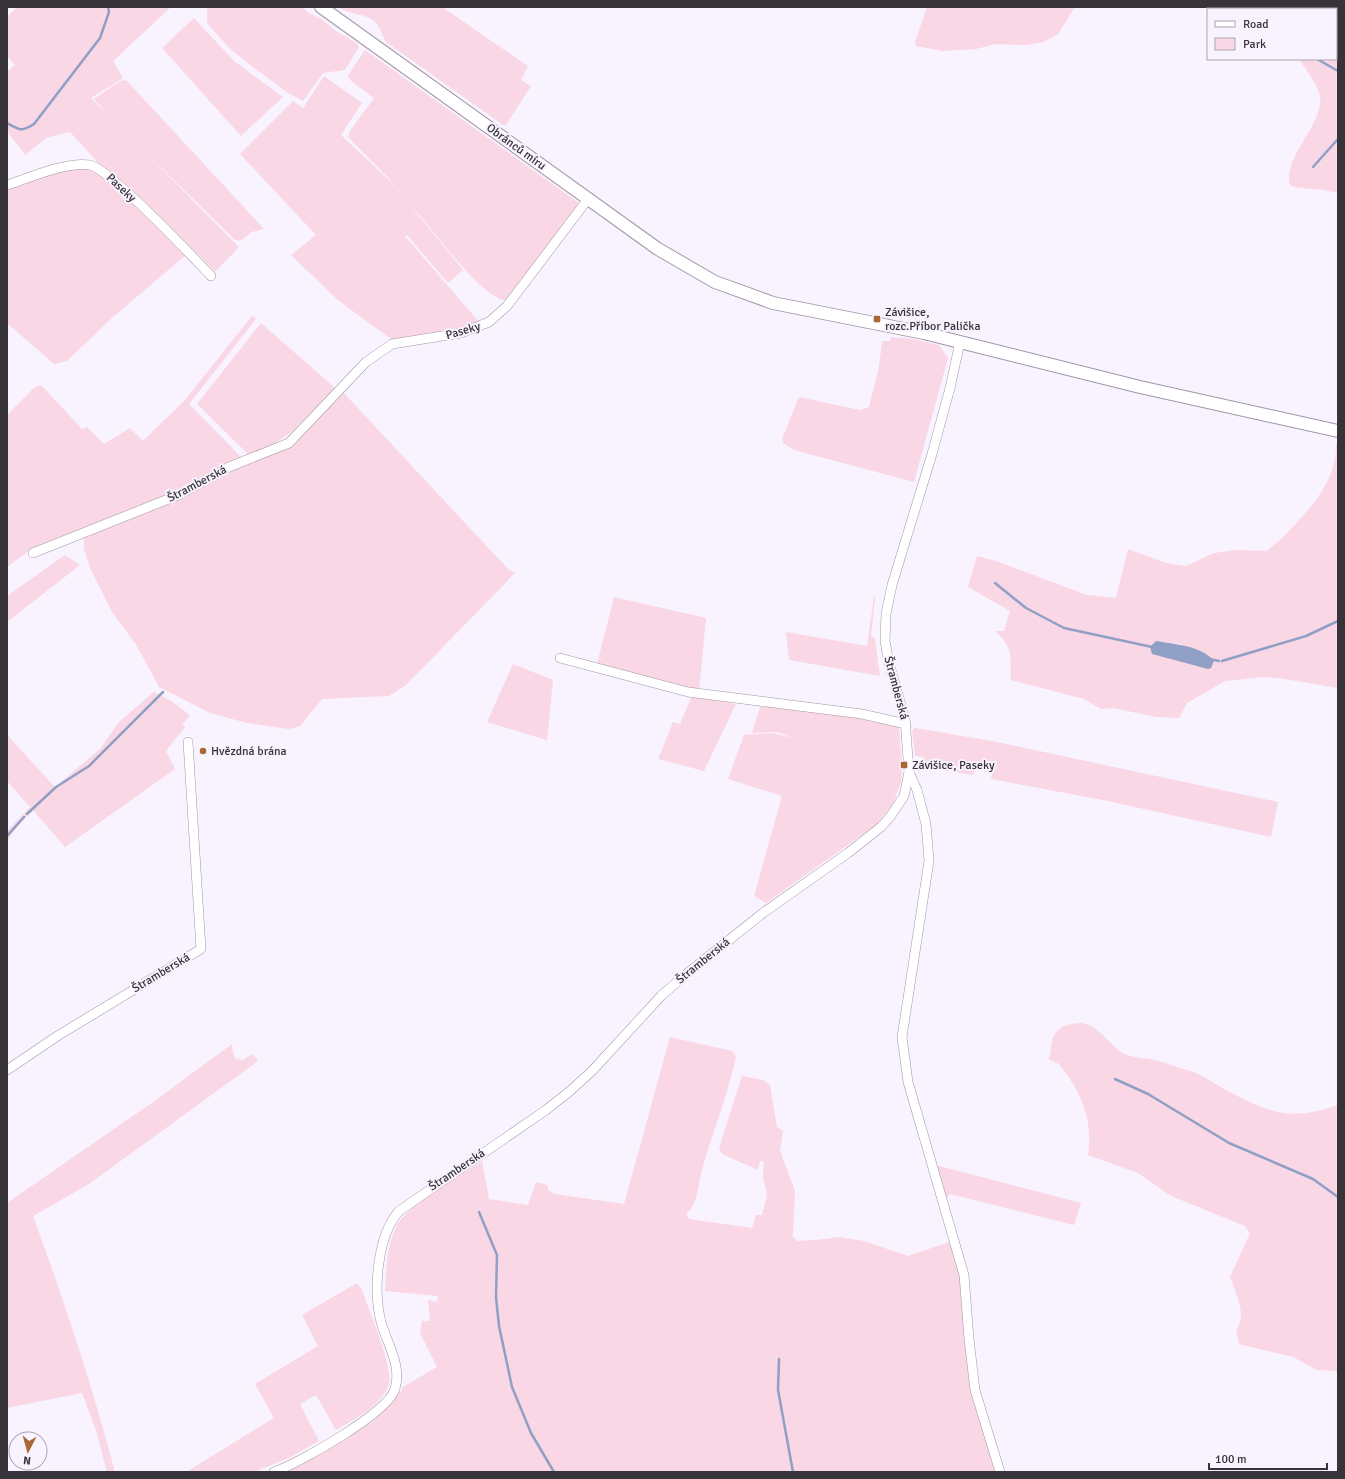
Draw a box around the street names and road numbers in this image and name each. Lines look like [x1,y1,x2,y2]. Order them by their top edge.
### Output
street label: Obránců míru [483,120,549,174]
street label: Paseky [103,170,139,206]
street label: Paseky [444,319,483,343]
street label: Štramberská [165,462,229,506]
street label: Štramberská [880,655,912,721]
street label: Štramberská [673,935,733,987]
street label: Štramberská [129,950,193,996]
street label: Štramberská [426,1146,488,1194]

